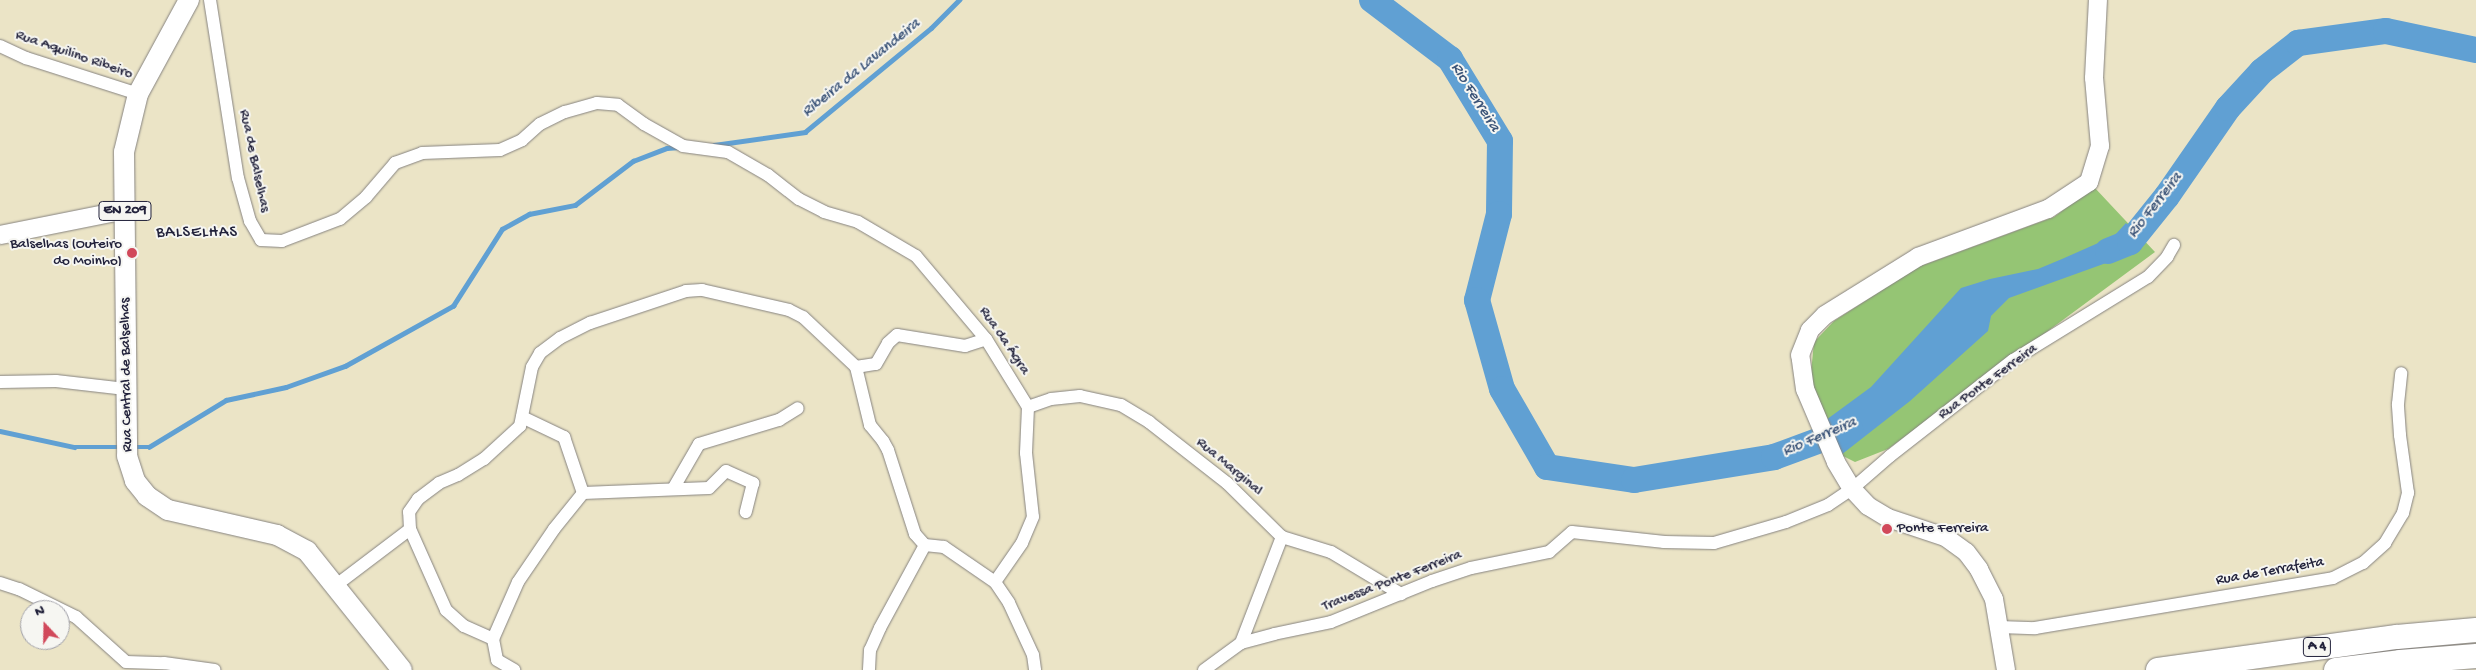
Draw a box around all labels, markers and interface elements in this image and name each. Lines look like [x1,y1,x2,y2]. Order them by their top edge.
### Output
water label: Ribeira da Lavandeira [799,15,925,123]
street label: Rua Aquilino Ribeiro [13,26,135,84]
water label: Rio Ferreira [1445,60,1503,136]
street label: Rua de Balselhas [234,108,274,214]
water label: Rio Ferreira [2124,169,2188,243]
road number: EN 209 [98,200,152,222]
district label: BALSELHAS [155,224,239,244]
place label: Balselhas (Outeiro do Moinho) [10,235,122,270]
marker: Balselhas (Outeiro do Moinho) [126,247,138,259]
street label: Rua Central de Balselhas [117,298,137,452]
street label: Rua da Ágra [975,303,1033,379]
street label: Rua Ponte Ferreira [1935,340,2041,424]
water label: Rio Ferreira [1780,414,1860,462]
street label: Rua Marginal [1192,434,1266,500]
place label: Ponte Ferreira [1897,520,1988,538]
marker: Ponte Ferreira [1881,523,1893,535]
street label: Travessa Ponte Ferreira [1320,546,1464,616]
street label: Rua de Terrafeita [2215,554,2325,590]
north arrow [20,600,70,650]
text: N [32,602,47,621]
road number: A 4 [2302,636,2332,659]

